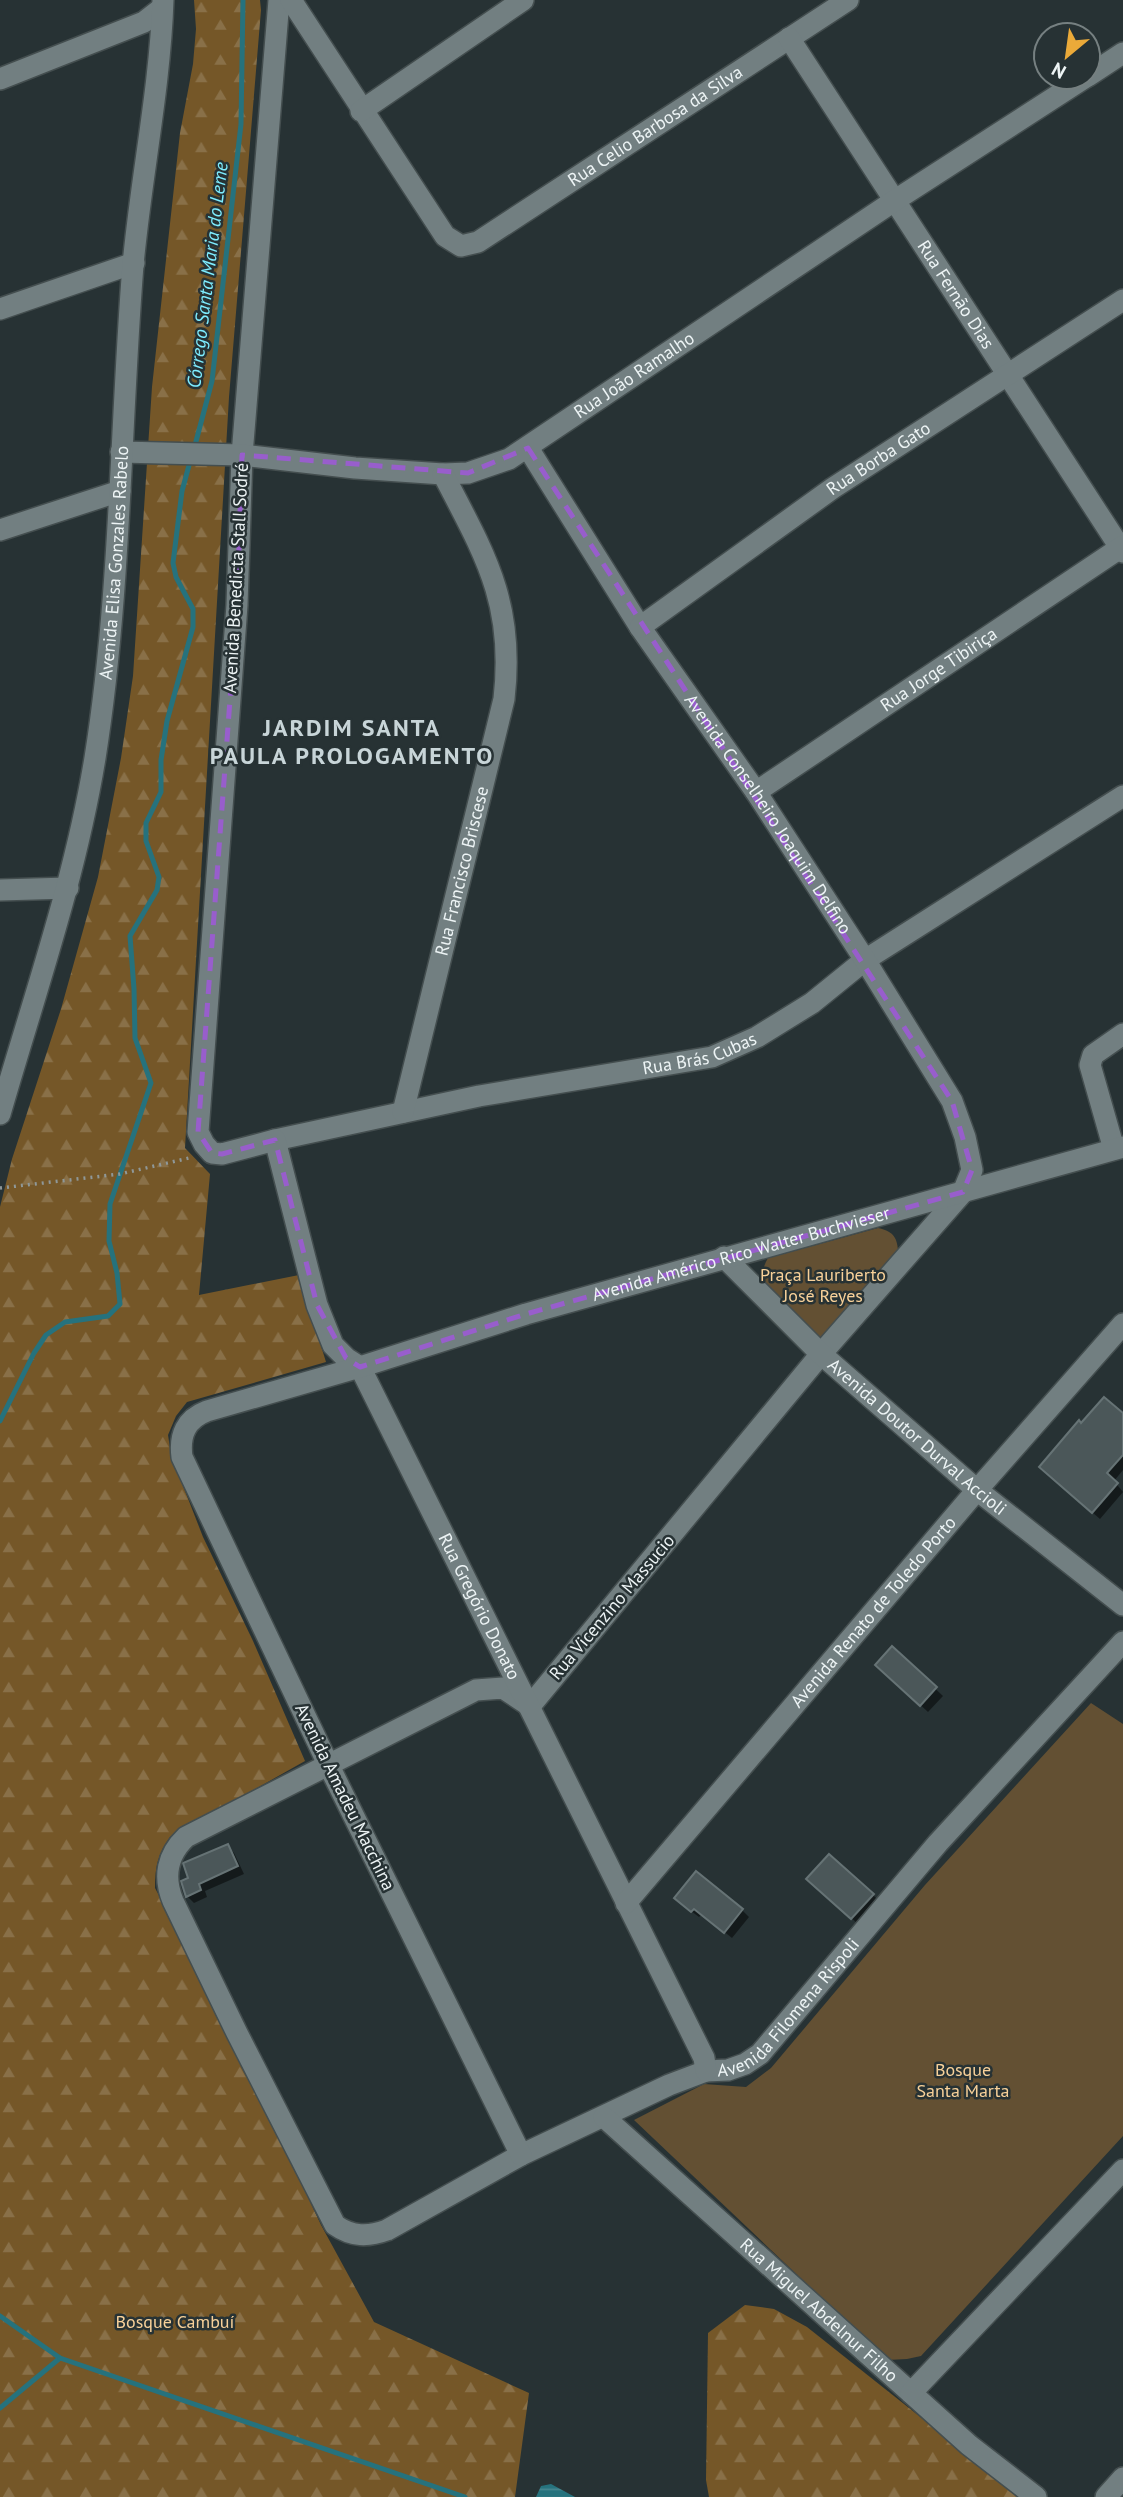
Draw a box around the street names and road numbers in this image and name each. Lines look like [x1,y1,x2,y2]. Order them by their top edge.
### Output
street label: Rua Celio Barbosa da Silva [563,60,747,191]
street label: Rua Fernão Dias [912,236,1000,353]
street label: Rua João Ramalho [569,326,698,423]
street label: Rua Borba Gato [822,416,934,500]
street label: Avenida Elisa Gonzales Rabelo [94,445,133,681]
street label: Avenida Benedicta Stall Sodré [218,462,253,694]
street label: Rua Jorge Tibiriça [876,622,1001,716]
street label: Avenida Conselheiro Joaquim Delfino [680,689,857,938]
street label: Rua Francisco Briscese [430,784,493,958]
street label: Rua Brás Cubas [641,1027,760,1079]
street label: Avenida Américo Rico Walter Buchvieser [589,1201,892,1306]
street label: Avenida Doutor Durval Accioli [823,1353,1011,1520]
street label: Avenida Renato de Toledo Porto [785,1511,961,1712]
street label: Rua Gregório Donato [434,1529,526,1683]
street label: Rua Vicenzino Massucio [544,1529,679,1684]
street label: Avenida Amadeu Macchina [290,1700,401,1894]
street label: Avenida Filomena Rispoli [717,1933,864,2081]
street label: Rua Miguel Abdelnur Filho [735,2233,903,2387]

